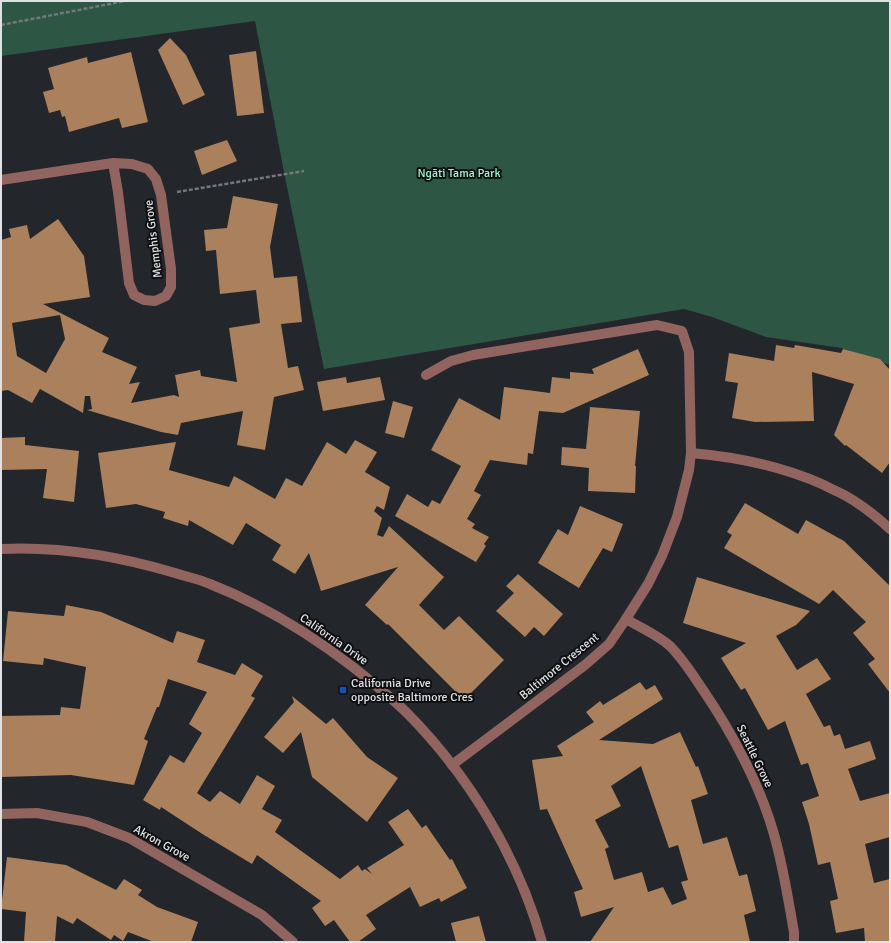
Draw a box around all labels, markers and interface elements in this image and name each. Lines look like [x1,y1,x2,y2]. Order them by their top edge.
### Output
park label: Ngāti Tama Park [417,166,501,181]
street label: Memphis Grove [141,199,166,279]
street label: California Drive [297,610,371,668]
street label: Baltimore Crescent [517,630,602,703]
place label: California Drive opposite Baltimore Cres [351,676,473,705]
marker: California Drive opposite Baltimore Cres [338,685,348,695]
street label: Seattle Grove [733,722,776,790]
street label: Akron Grove [131,822,193,865]

